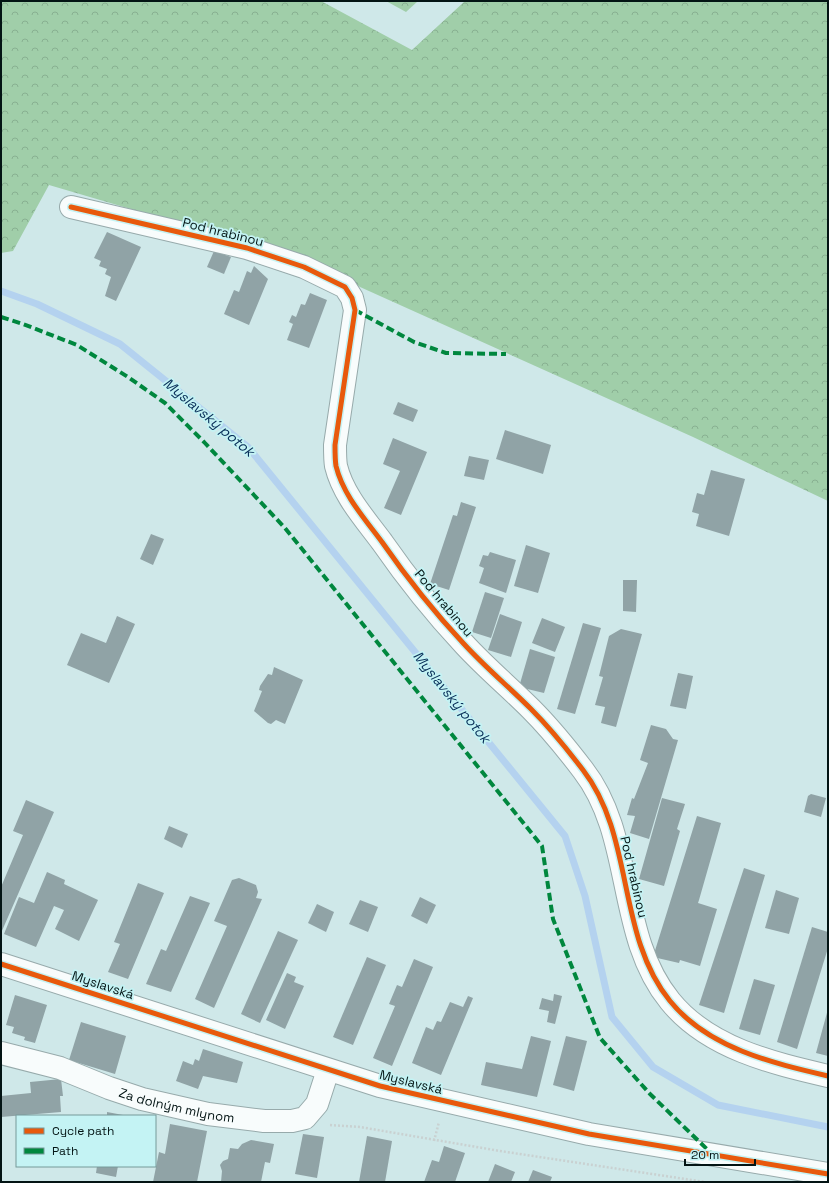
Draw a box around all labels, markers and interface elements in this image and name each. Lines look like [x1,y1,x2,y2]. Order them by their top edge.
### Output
street label: Pod hrabinou [181,214,265,250]
water label: Myslavský potok [160,374,259,461]
street label: Pod hrabinou [411,566,477,640]
water label: Myslavský potok [409,647,496,748]
street label: Pod hrabinou [616,835,652,919]
street label: Myslavská [70,967,137,1003]
street label: Myslavská [378,1066,445,1098]
street label: Za dolným mlynom [117,1083,236,1126]
legend [16,1115,156,1167]
text: Cycle path [52,1123,114,1139]
scale bar [685,1141,755,1167]
text: Path [52,1143,78,1159]
text: 20 m [691,1147,719,1163]

